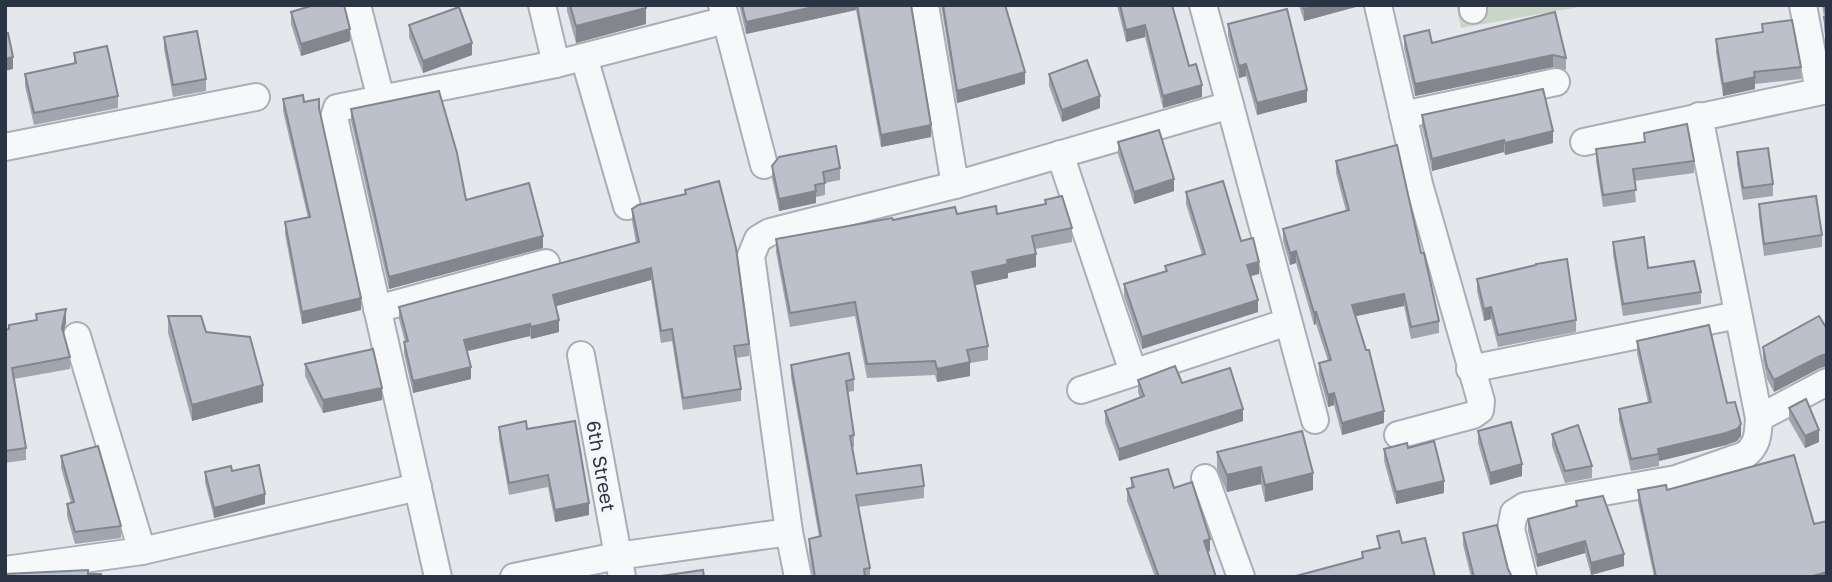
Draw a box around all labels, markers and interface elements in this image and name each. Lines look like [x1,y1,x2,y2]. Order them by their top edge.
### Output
street label: 6th Street [582,419,621,513]

